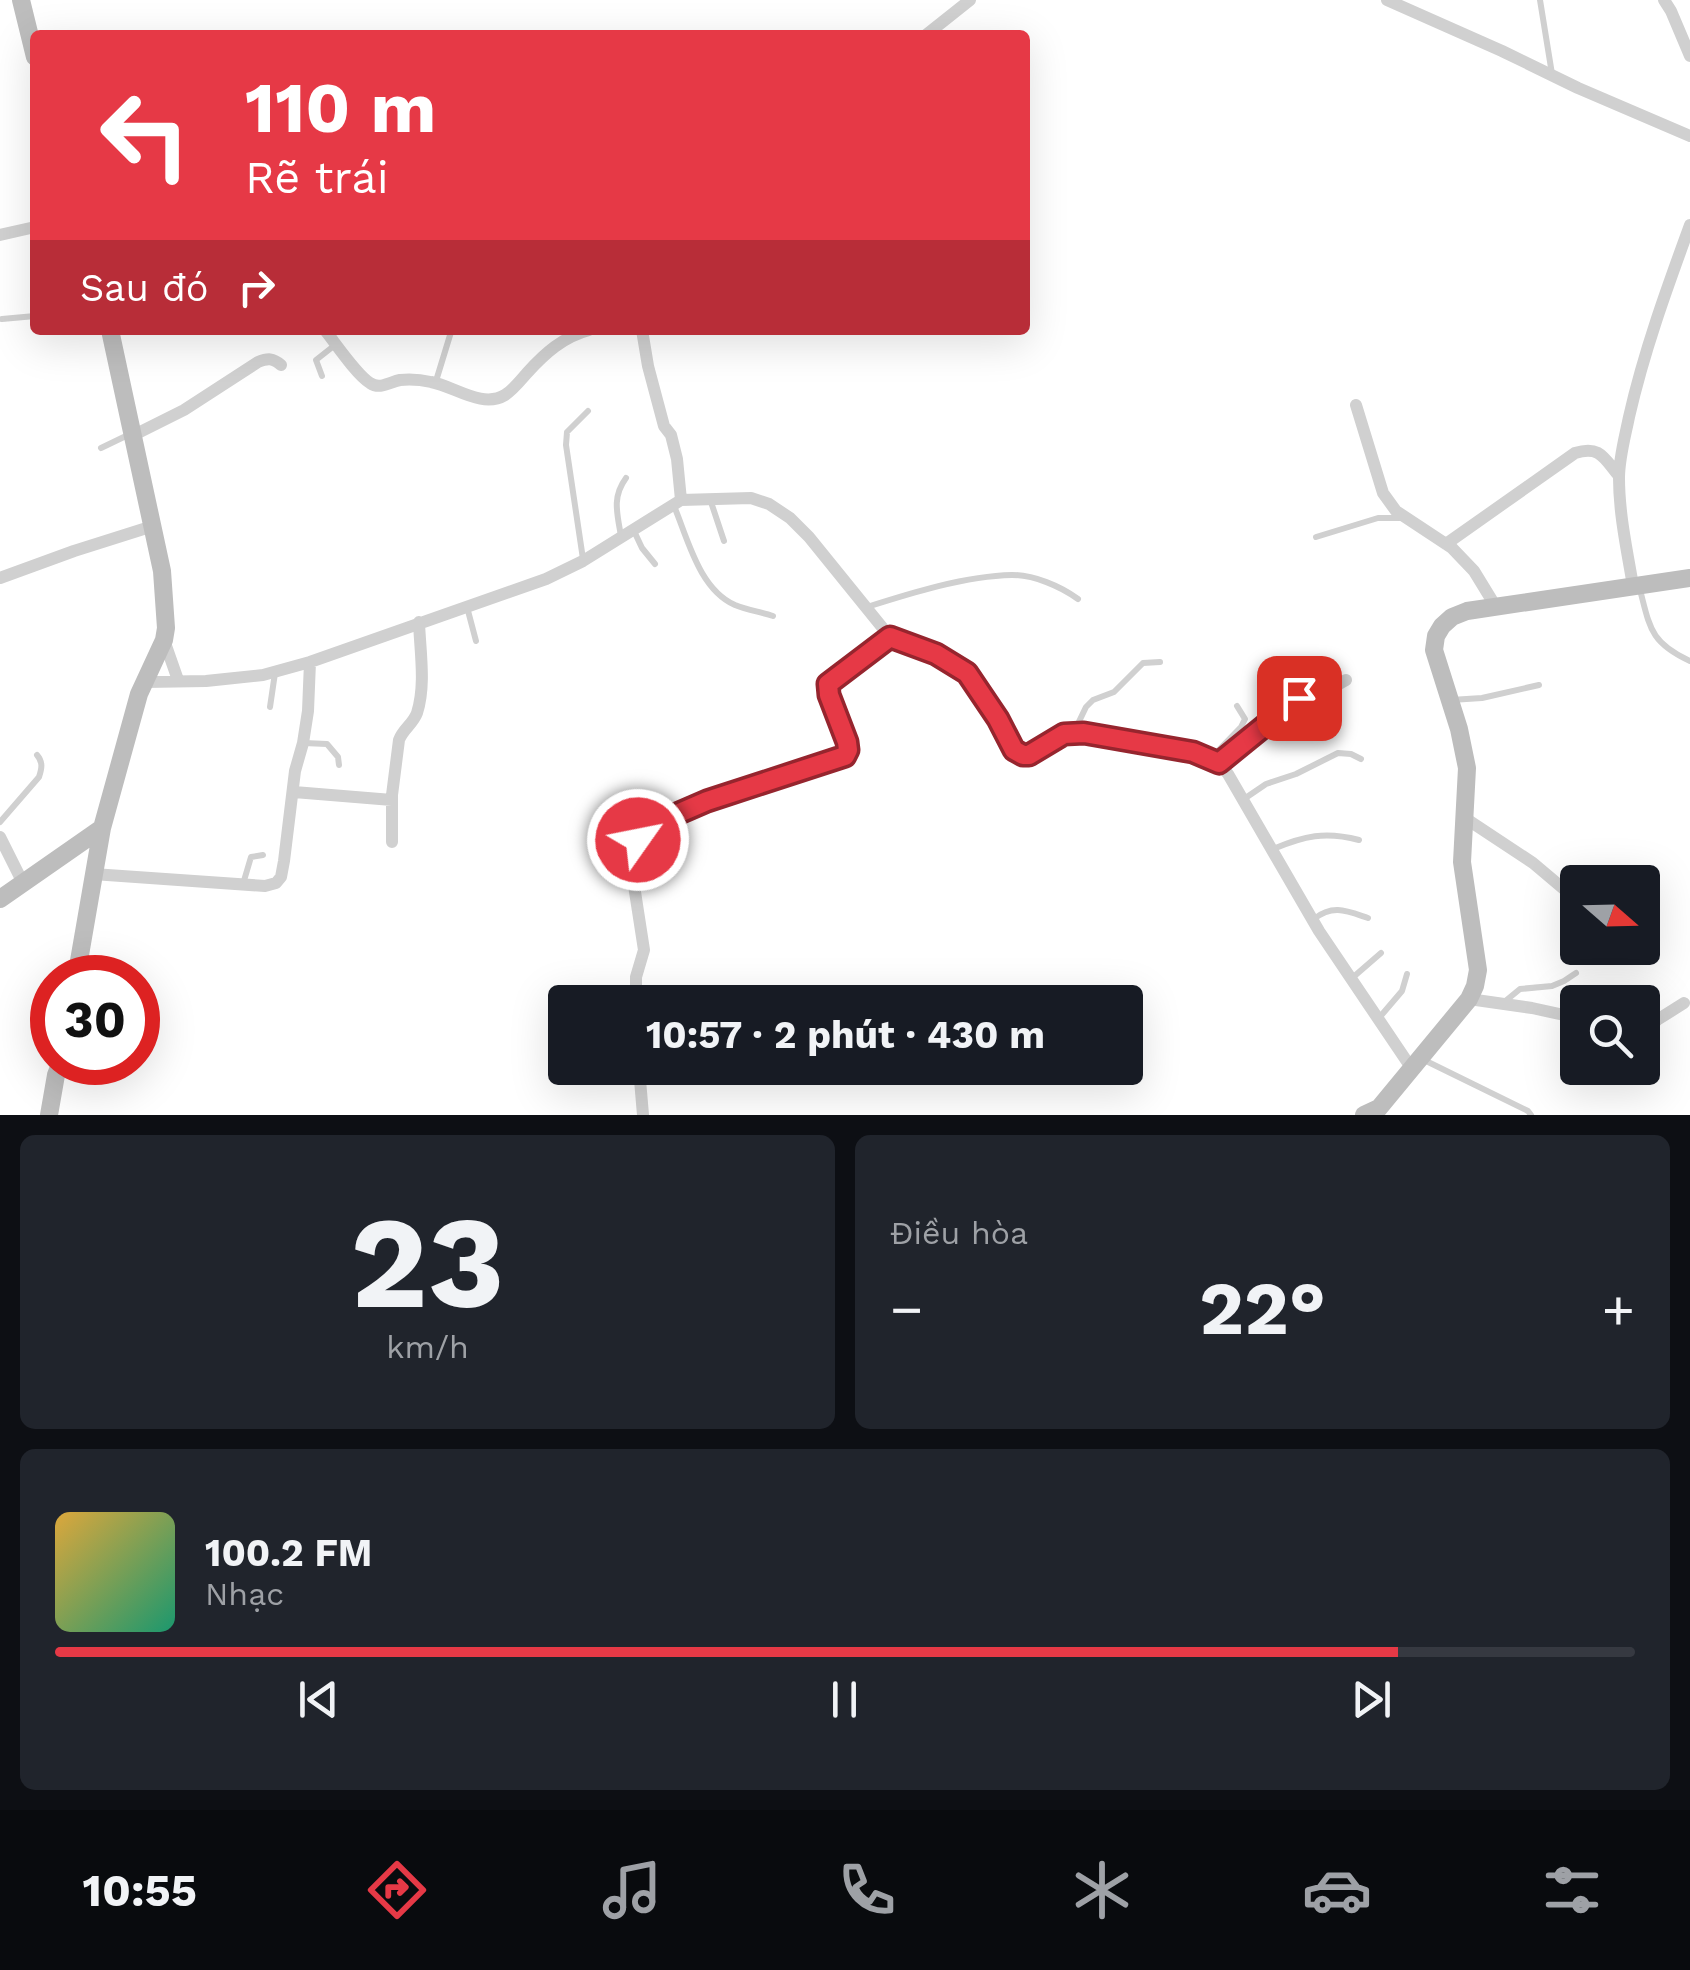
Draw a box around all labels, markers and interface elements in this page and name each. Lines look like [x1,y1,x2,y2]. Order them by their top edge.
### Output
text: 110 m [245,67,436,149]
icon: left [80,70,210,200]
text: Rẽ trái [245,151,389,204]
icon: right [229,260,284,315]
text: Sau đó [80,266,209,310]
pin [1257,656,1342,741]
icon: arrive [1272,671,1327,726]
position arrow [586,788,690,892]
north arrow [1560,865,1660,965]
map controls [1560,865,1660,1085]
speed limit sign: 30 [30,955,160,1085]
button: search [1560,985,1660,1085]
text: 10:57 · 2 phút · 430 m [646,1013,1045,1057]
text: 23 [350,1186,505,1339]
text: Điều hòa [890,1214,1028,1252]
text: 22° [1199,1264,1326,1352]
text: − [890,1277,923,1341]
text: + [1602,1277,1635,1341]
text: km/h [386,1328,469,1366]
text: 100.2 FM [205,1531,372,1575]
text: Nhạc [205,1575,284,1613]
icon: previous [291,1672,346,1727]
icon: pause [817,1672,872,1727]
icon: next [1344,1672,1399,1727]
icon: directions [362,1855,432,1925]
icon: music [597,1855,667,1925]
icon: phone [832,1855,902,1925]
icon: climate [1067,1855,1137,1925]
icon: car [1302,1855,1372,1925]
icon: filters [1537,1855,1607,1925]
text: 10:55 [83,1864,197,1917]

